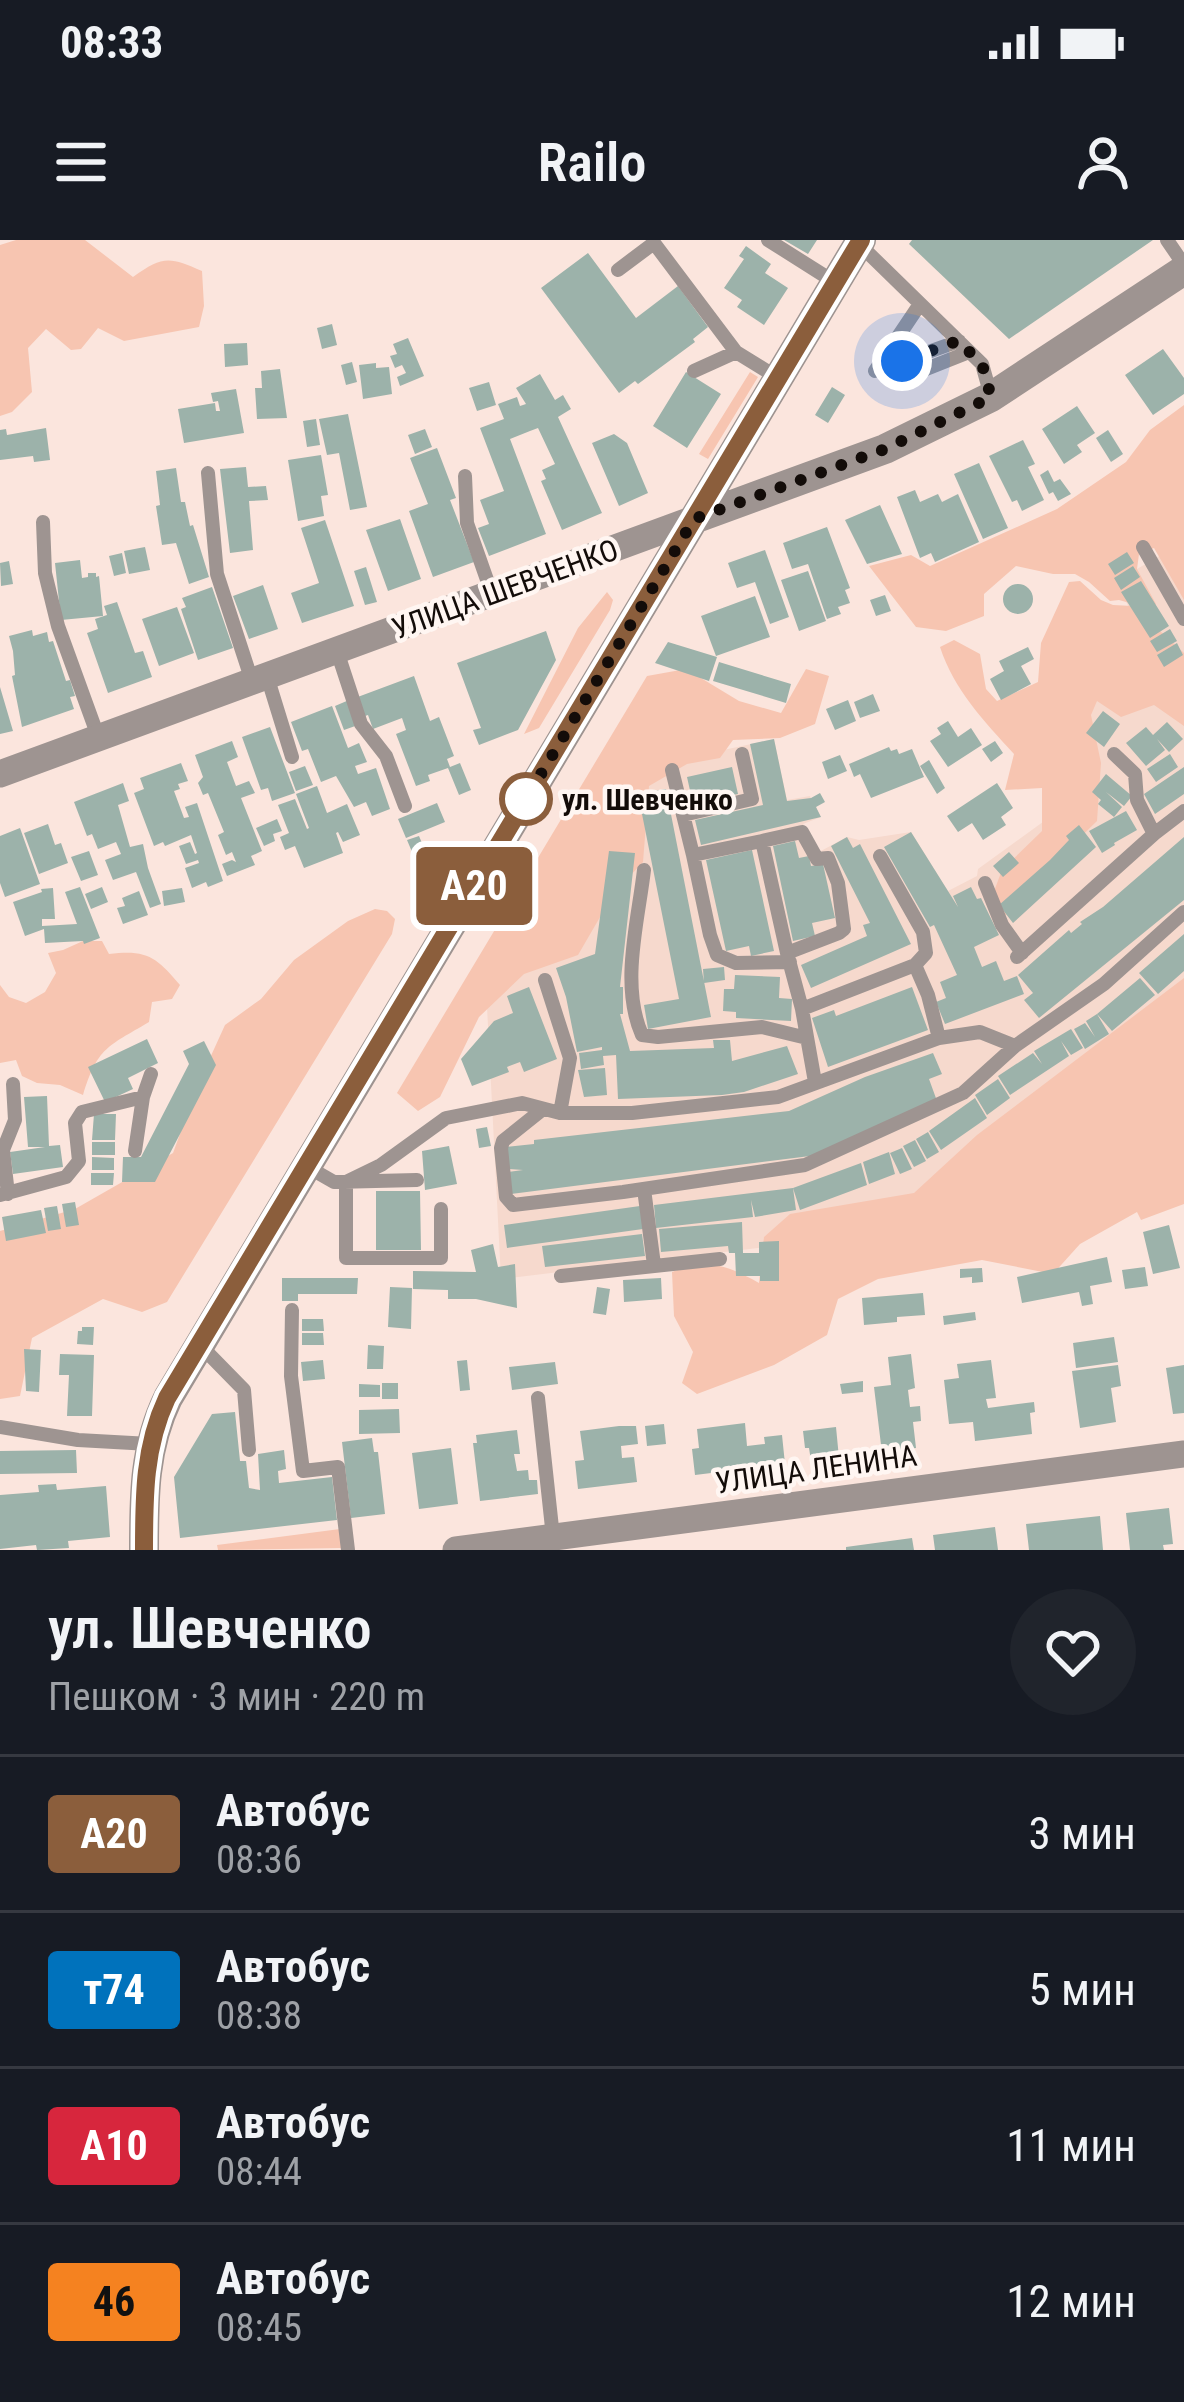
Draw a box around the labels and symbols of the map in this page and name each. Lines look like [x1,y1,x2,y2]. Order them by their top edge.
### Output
your location [872,331,932,391]
street label: УЛИЦА ШЕВЧЕНКО [387,532,623,646]
marker: ул. Шевченко [501,774,551,824]
place label: ул. Шевченко [562,782,733,817]
line badge: А20 [405,847,543,925]
street label: УЛИЦА ЛЕНИНА [713,1438,919,1500]

